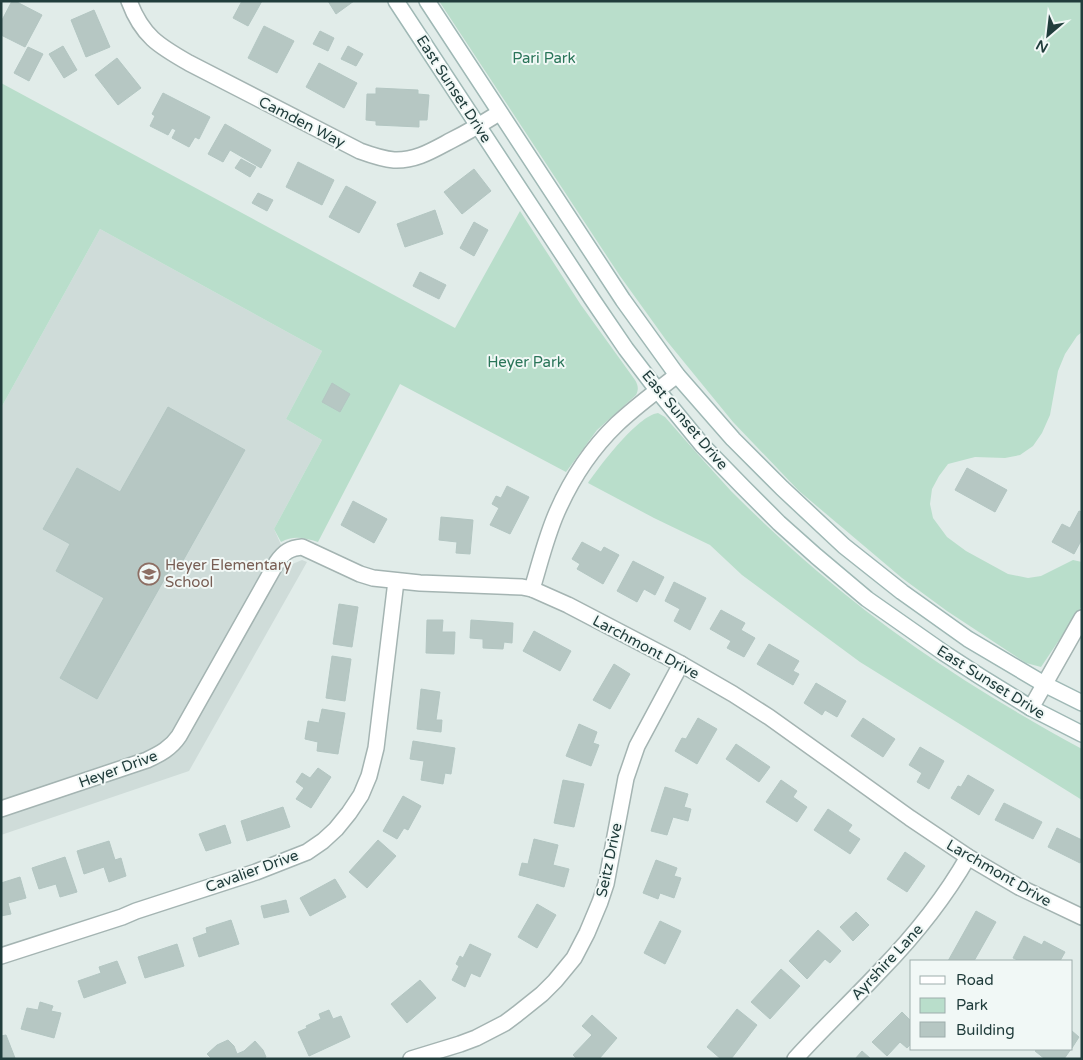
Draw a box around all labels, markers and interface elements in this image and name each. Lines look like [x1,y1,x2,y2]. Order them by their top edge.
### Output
north arrow [1023,10,1073,60]
street label: East Sunset Drive [413,32,495,146]
text: N [1033,36,1051,56]
park label: Pari Park [512,49,576,67]
street label: Camden Way [256,93,348,151]
park label: Heyer Park [487,353,565,371]
street label: East Sunset Drive [638,367,732,473]
place label: Heyer Elementary School [165,556,292,591]
school or university icon: Heyer Elementary School [137,562,161,586]
street label: Larchmont Drive [590,611,702,683]
street label: East Sunset Drive [934,641,1048,723]
street label: Heyer Drive [76,746,160,792]
street label: Seitz Drive [592,821,626,899]
street label: Larchmont Drive [943,836,1055,910]
street label: Cavalier Drive [203,846,301,896]
street label: Ayrshire Lane [847,920,927,1004]
legend [910,960,1073,1050]
text: Road [956,971,994,989]
text: Park [956,996,988,1014]
text: Building [956,1021,1015,1039]

